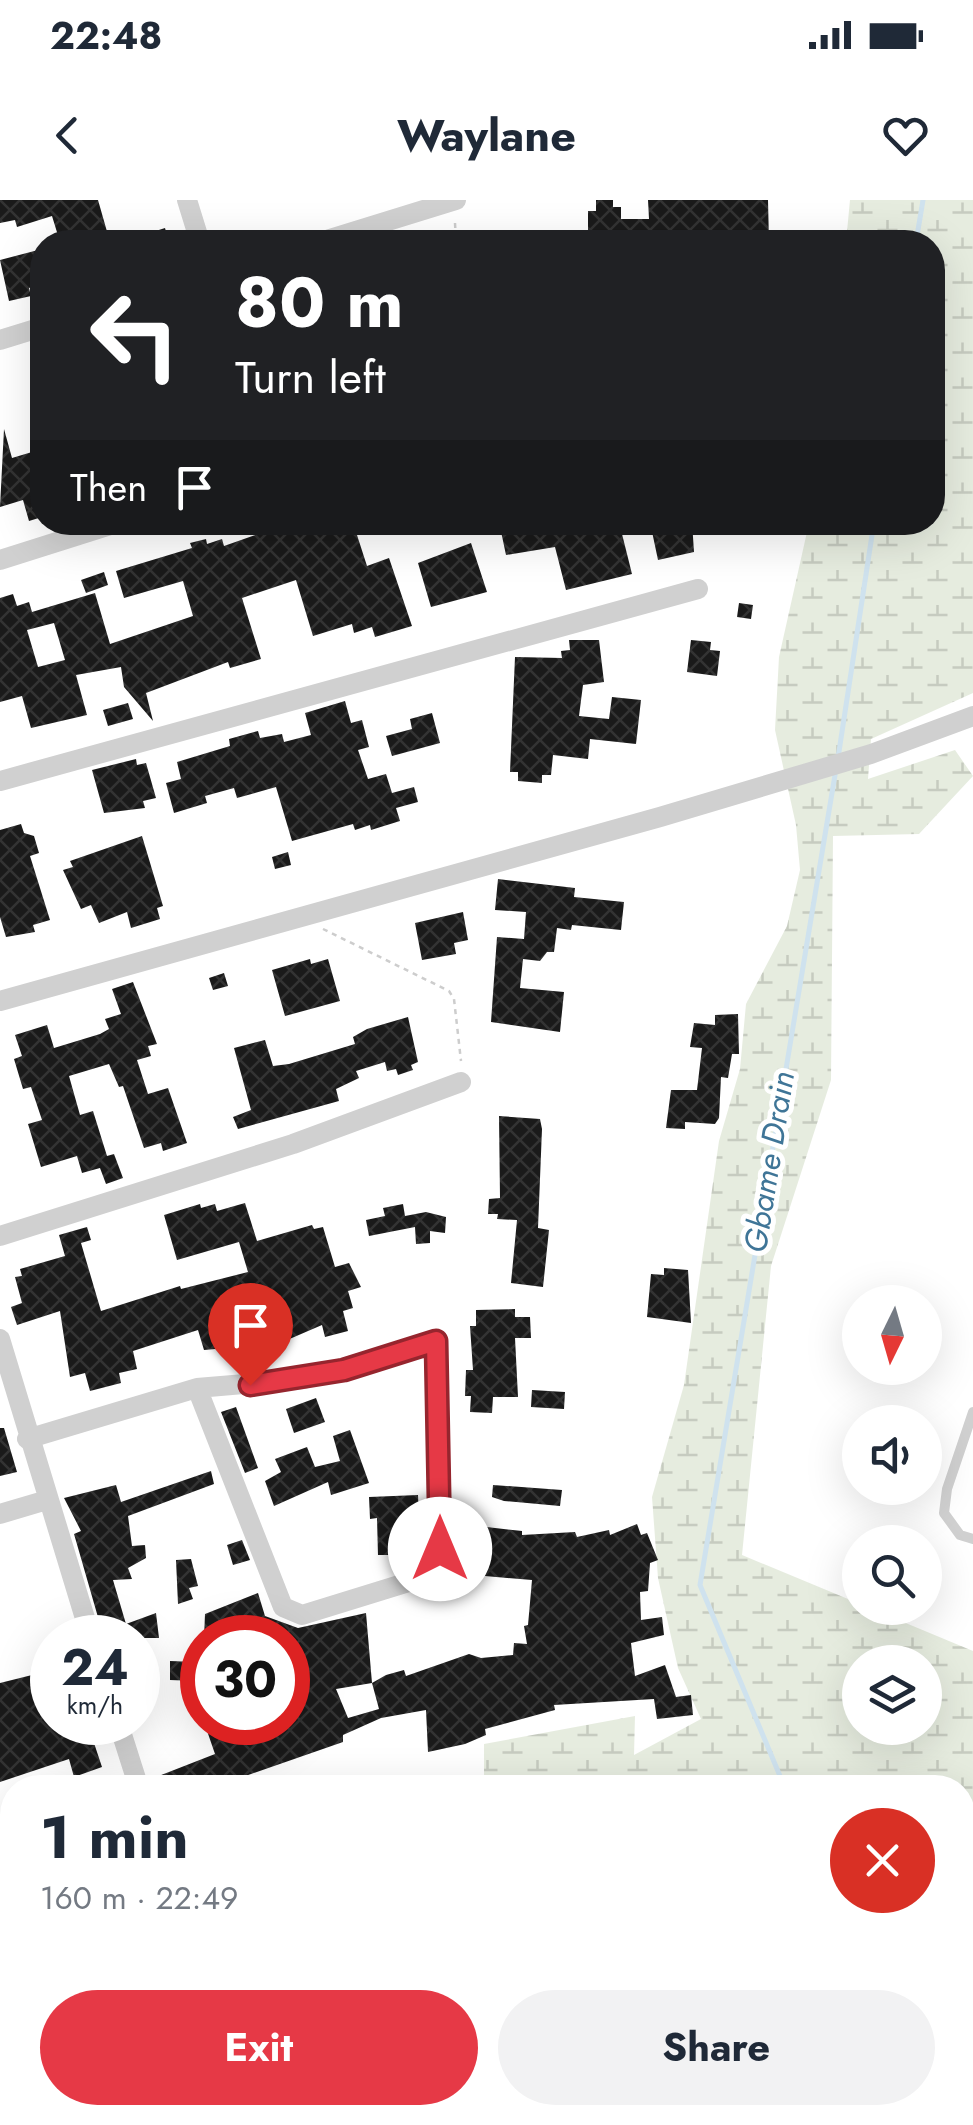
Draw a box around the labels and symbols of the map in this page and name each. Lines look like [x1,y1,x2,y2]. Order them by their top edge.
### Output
water label: Gbame Drain [732,1068,806,1256]
pin [208,1283,293,1386]
north arrow [842,1285,942,1385]
position arrow [388,1497,492,1601]
speed limit sign: 30 [180,1615,310,1745]

